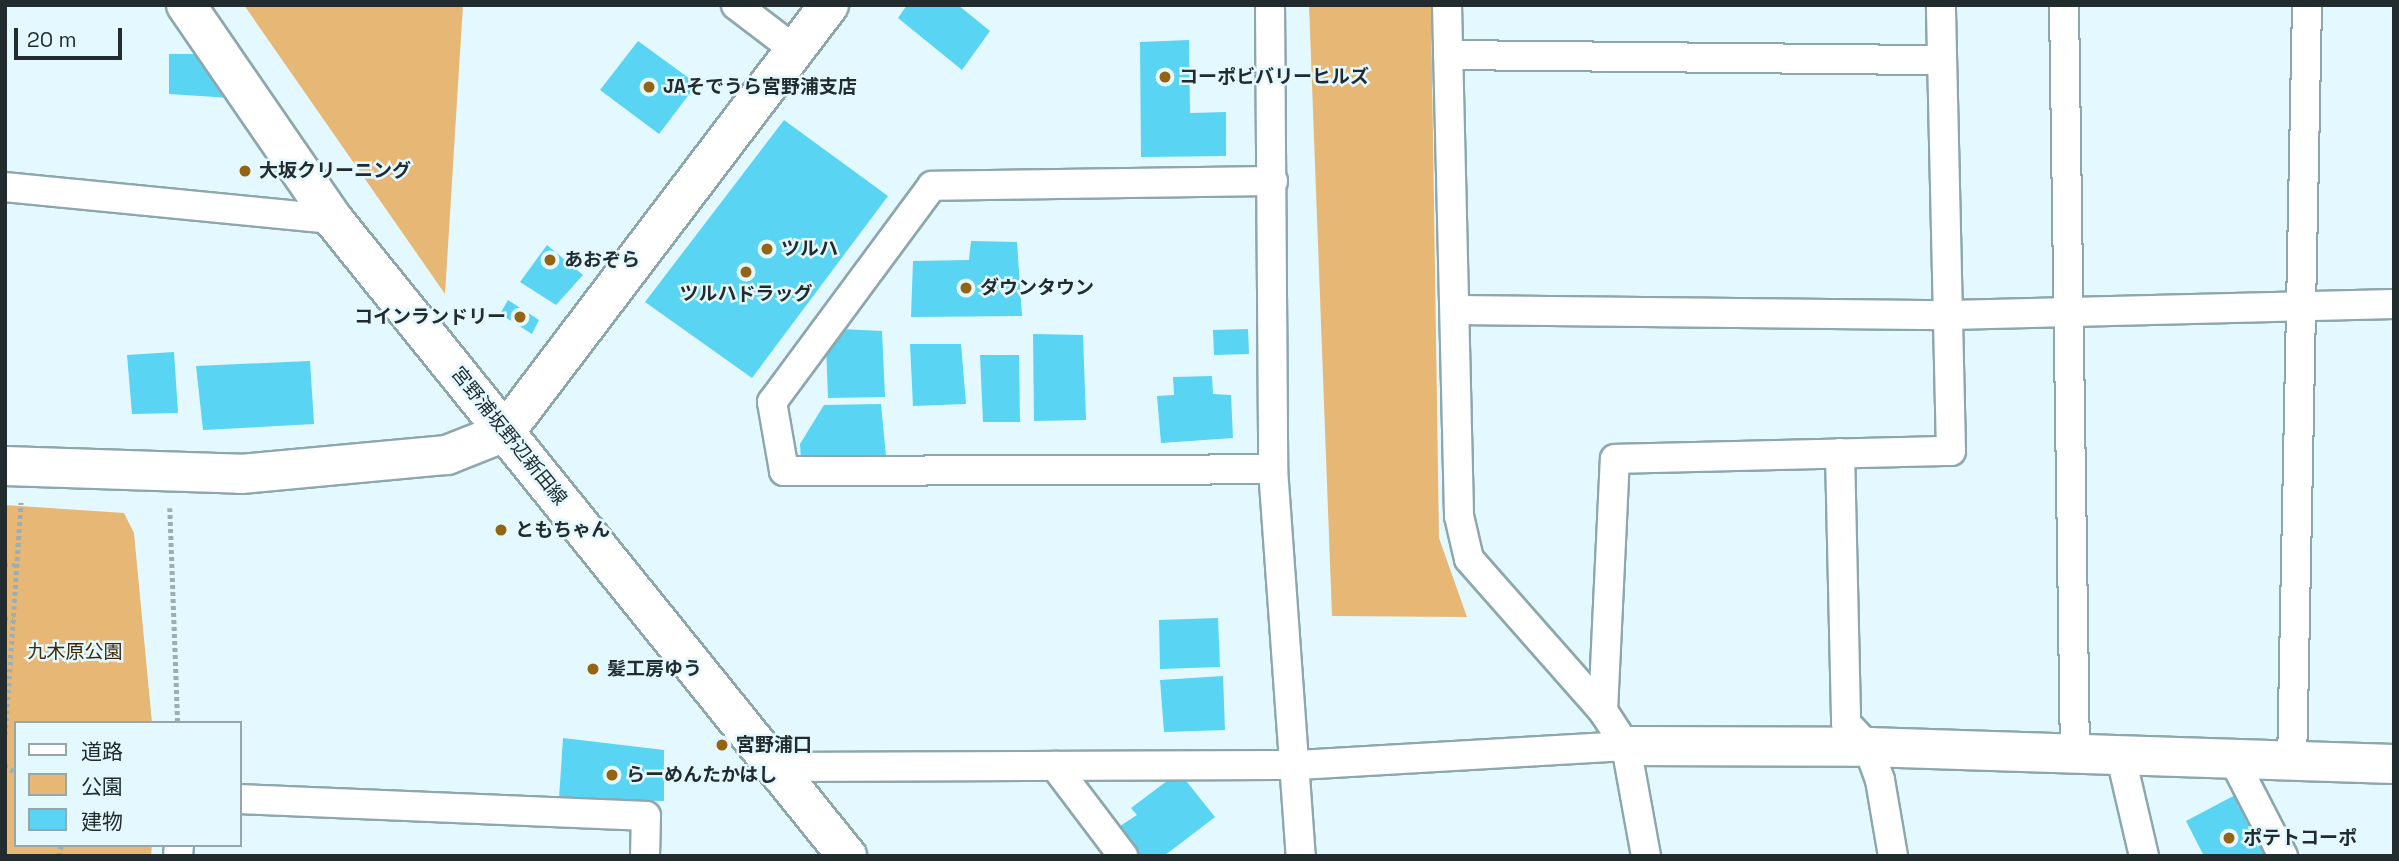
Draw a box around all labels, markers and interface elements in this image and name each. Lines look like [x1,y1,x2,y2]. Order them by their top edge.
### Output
scale bar [18,14,126,58]
text: 20 m [27,26,77,53]
place label: コーポビバリーヒルズ [1179,66,1369,88]
marker: コーポビバリーヒルズ [1157,69,1173,85]
place label: JAそでうら宮野浦支店 [663,76,857,98]
marker: JAそでうら宮野浦支店 [641,79,657,95]
place label: 大坂クリーニング [259,160,411,182]
marker: 大坂クリーニング [237,163,253,179]
place label: ツルハ [781,238,838,260]
marker: ツルハ [759,241,775,257]
place label: あおぞら [564,249,640,271]
marker: あおぞら [542,252,558,268]
marker: ツルハドラッグ [738,264,754,280]
place label: ダウンタウン [980,277,1094,299]
marker: ダウンタウン [958,280,974,296]
place label: ツルハドラッグ [680,283,812,305]
place label: コインランドリー [354,306,506,328]
marker: コインランドリー [512,309,528,325]
street label: 宮野浦坂野辺新田線 [446,362,572,510]
place label: ともちゃん [515,519,610,541]
marker: ともちゃん [493,522,509,538]
park label: 九木原公園 [28,641,122,663]
place label: 髪工房ゆう [607,658,702,680]
marker: 髪工房ゆう [585,661,601,677]
legend [14,721,242,847]
place label: 宮野浦口 [736,734,812,756]
marker: 宮野浦口 [714,737,730,753]
text: 道路 [81,738,123,765]
place label: らーめんたかはし [626,764,778,786]
marker: らーめんたかはし [604,767,620,783]
text: 公園 [81,773,123,800]
text: 建物 [81,808,123,835]
place label: ポテトコーポ [2243,827,2357,849]
marker: ポテトコーポ [2221,830,2237,846]

